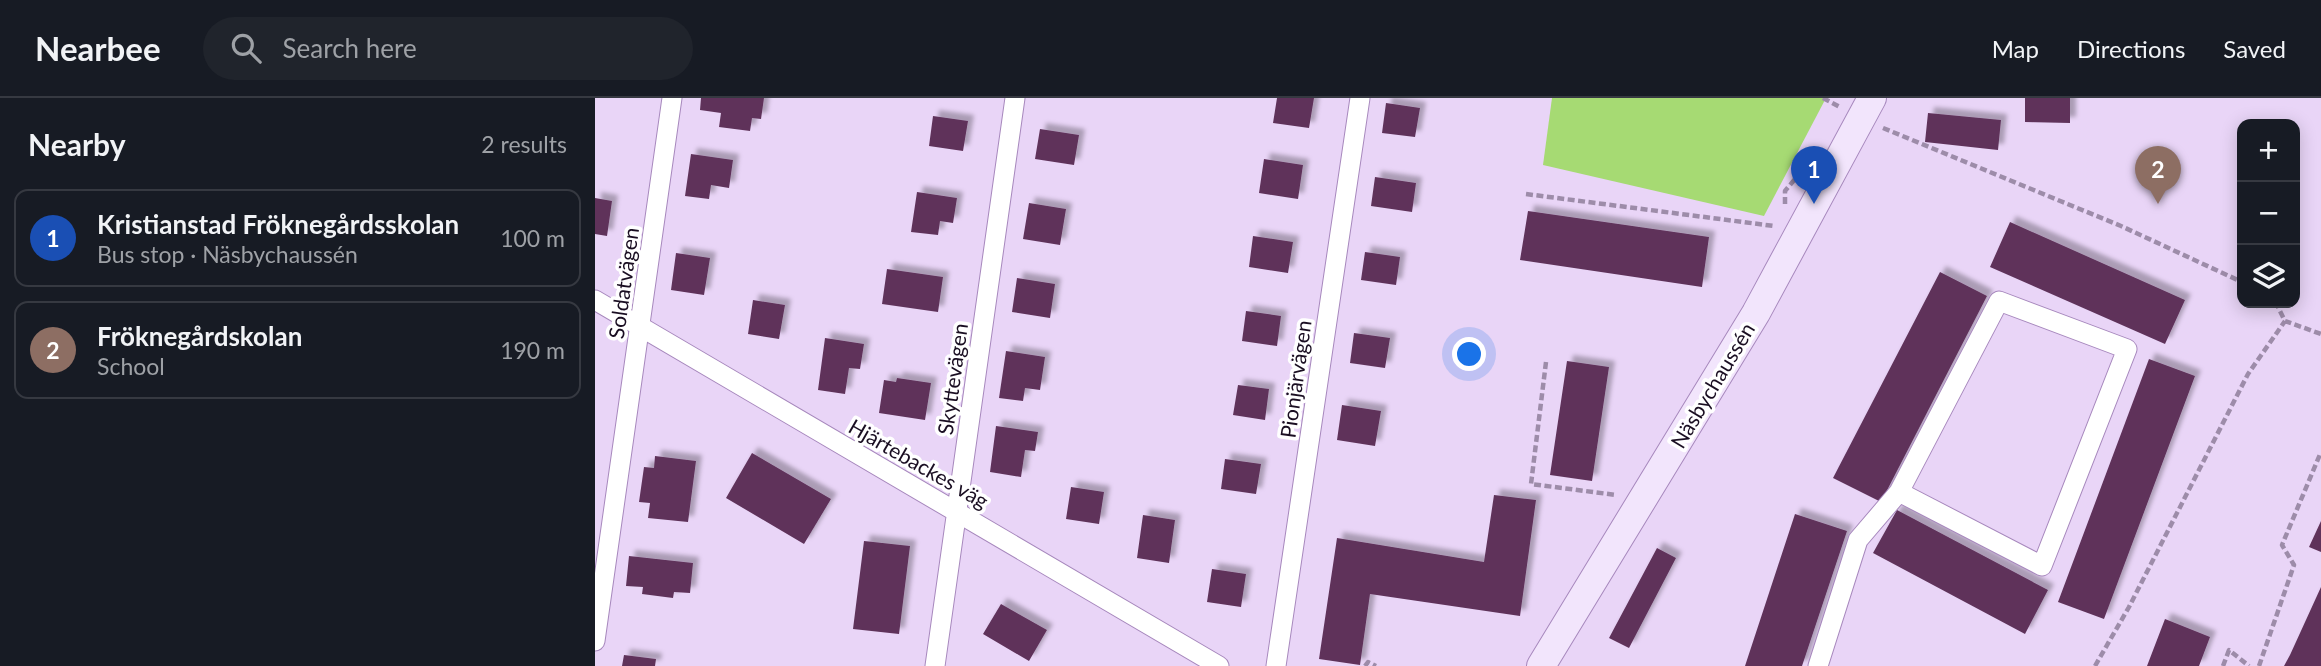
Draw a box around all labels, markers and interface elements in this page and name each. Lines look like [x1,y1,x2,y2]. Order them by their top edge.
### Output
search box [203,17,693,80]
text: Nearbee [35,28,161,68]
icon: search [227,29,265,67]
text: Search here [283,32,417,64]
text: Map [1992,34,2039,63]
text: Directions [2077,34,2185,63]
text: Saved [2223,34,2286,63]
map controls [2237,119,2300,308]
button: + [2237,119,2300,182]
text: Nearby [28,126,126,162]
text: 2 results [481,130,567,158]
pin: 1 [1791,146,1837,204]
pin: 2 [2135,146,2181,204]
button: − [2237,182,2300,245]
text: Kristianstad Fröknegårdsskolan [97,208,459,240]
text: 1 [46,224,60,252]
text: 100 m [500,224,565,252]
street label: Soldatvägen [603,226,643,340]
text: Bus stop · Näsbychaussén [97,240,358,268]
button: layers [2237,245,2300,308]
street label: Pionjärvägen [1274,318,1316,440]
street label: Näsbychaussén [1665,318,1759,452]
text: Fröknegårdskolan [97,320,302,352]
street label: Skyttevägen [932,322,972,436]
text: 2 [46,336,60,364]
text: 190 m [500,336,565,364]
your location [1452,337,1486,371]
text: School [97,352,165,380]
street label: Hjärtebackes väg [845,413,993,513]

